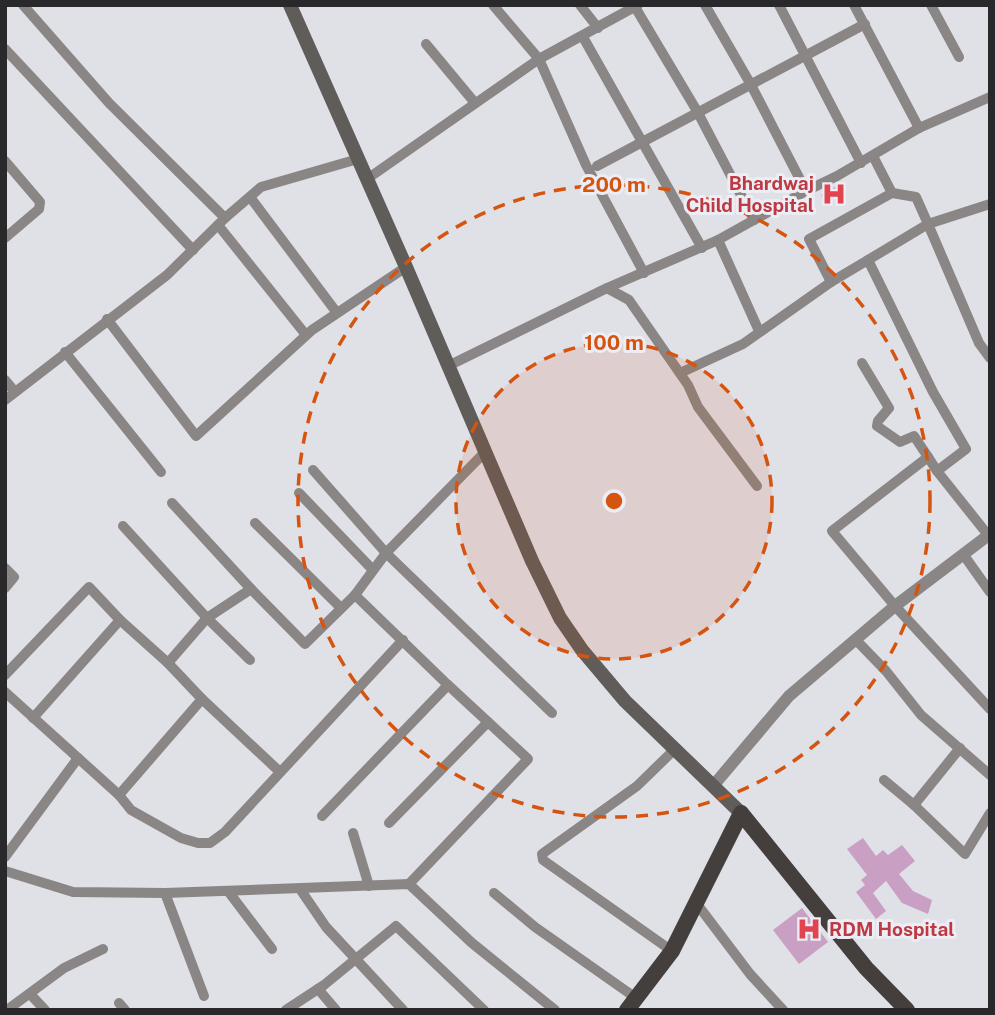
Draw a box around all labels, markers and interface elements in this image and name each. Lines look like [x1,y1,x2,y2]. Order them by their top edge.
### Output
text: 200 m [582,172,646,197]
place label: Bhardwaj Child Hospital [686,172,814,216]
hospital icon: Bhardwaj Child Hospital [820,180,848,208]
text: 100 m [584,330,644,355]
centre of rings [602,489,626,513]
hospital icon: RDM Hospital [795,915,823,943]
place label: RDM Hospital [829,918,954,940]

